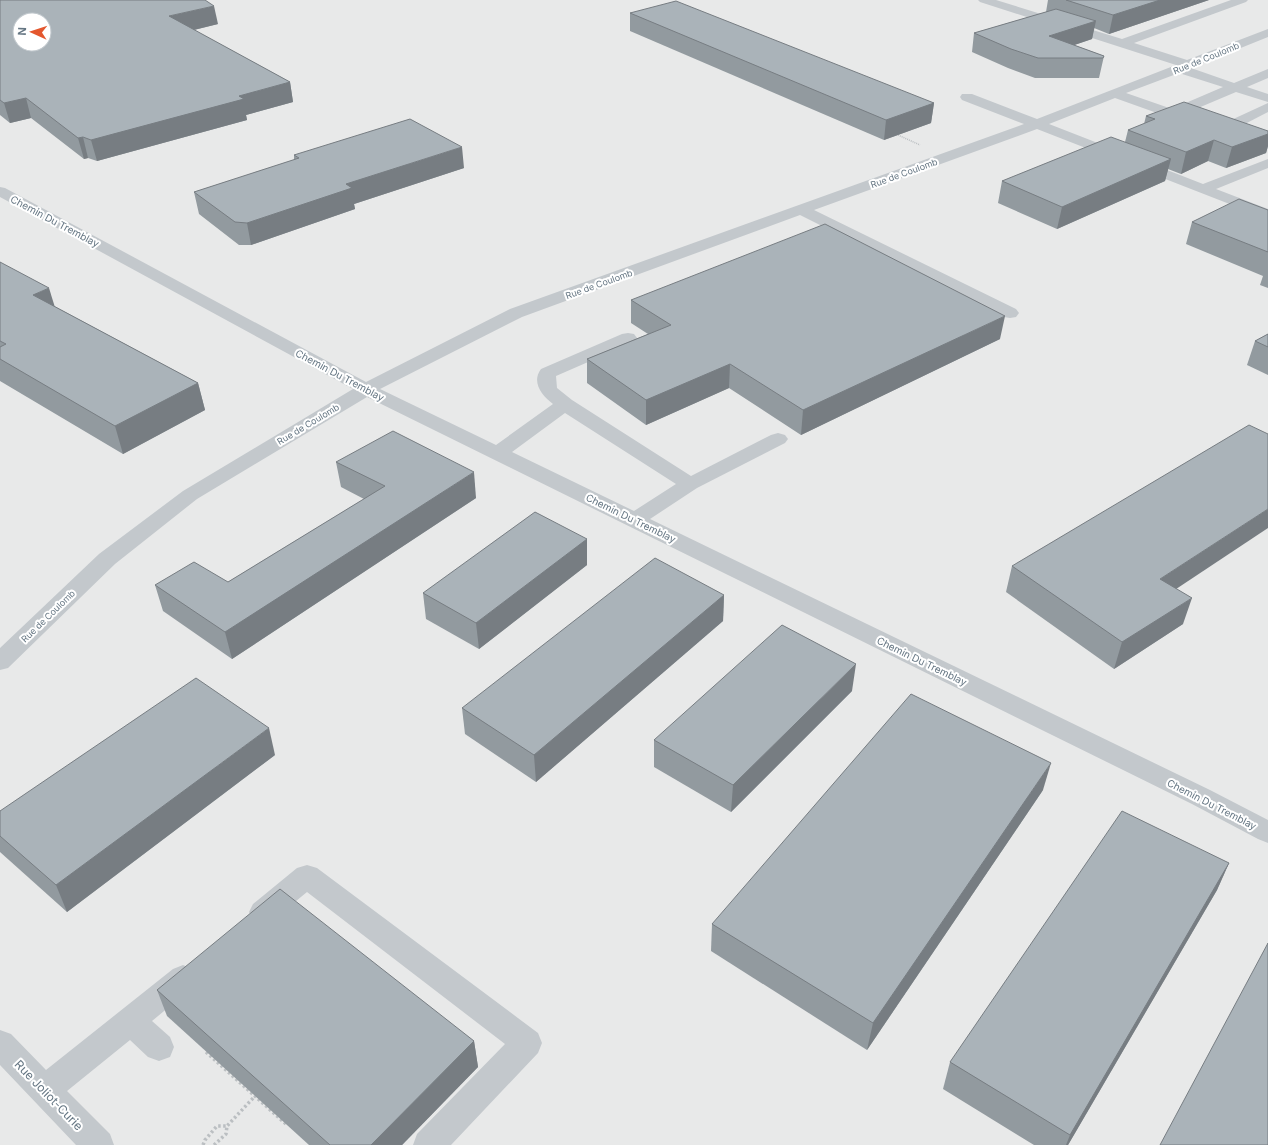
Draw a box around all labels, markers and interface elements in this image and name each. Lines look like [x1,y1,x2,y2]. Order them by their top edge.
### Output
north arrow [12,12,52,52]
text: N [15,27,29,36]
street label: Rue de Coulomb [1171,40,1241,76]
street label: Rue de Coulomb [869,156,939,190]
street label: Chemin Du Tremblay [9,193,102,250]
street label: Rue de Coulomb [564,267,634,301]
street label: Chemin Du Tremblay [294,347,387,404]
street label: Rue de Coulomb [275,401,341,447]
street label: Chemin Du Tremblay [584,491,678,545]
street label: Rue de Coulomb [19,587,78,644]
street label: Chemin Du Tremblay [875,634,969,688]
street label: Chemin Du Tremblay [1165,776,1259,832]
street label: Rue Joliot-Curie [12,1057,86,1133]

